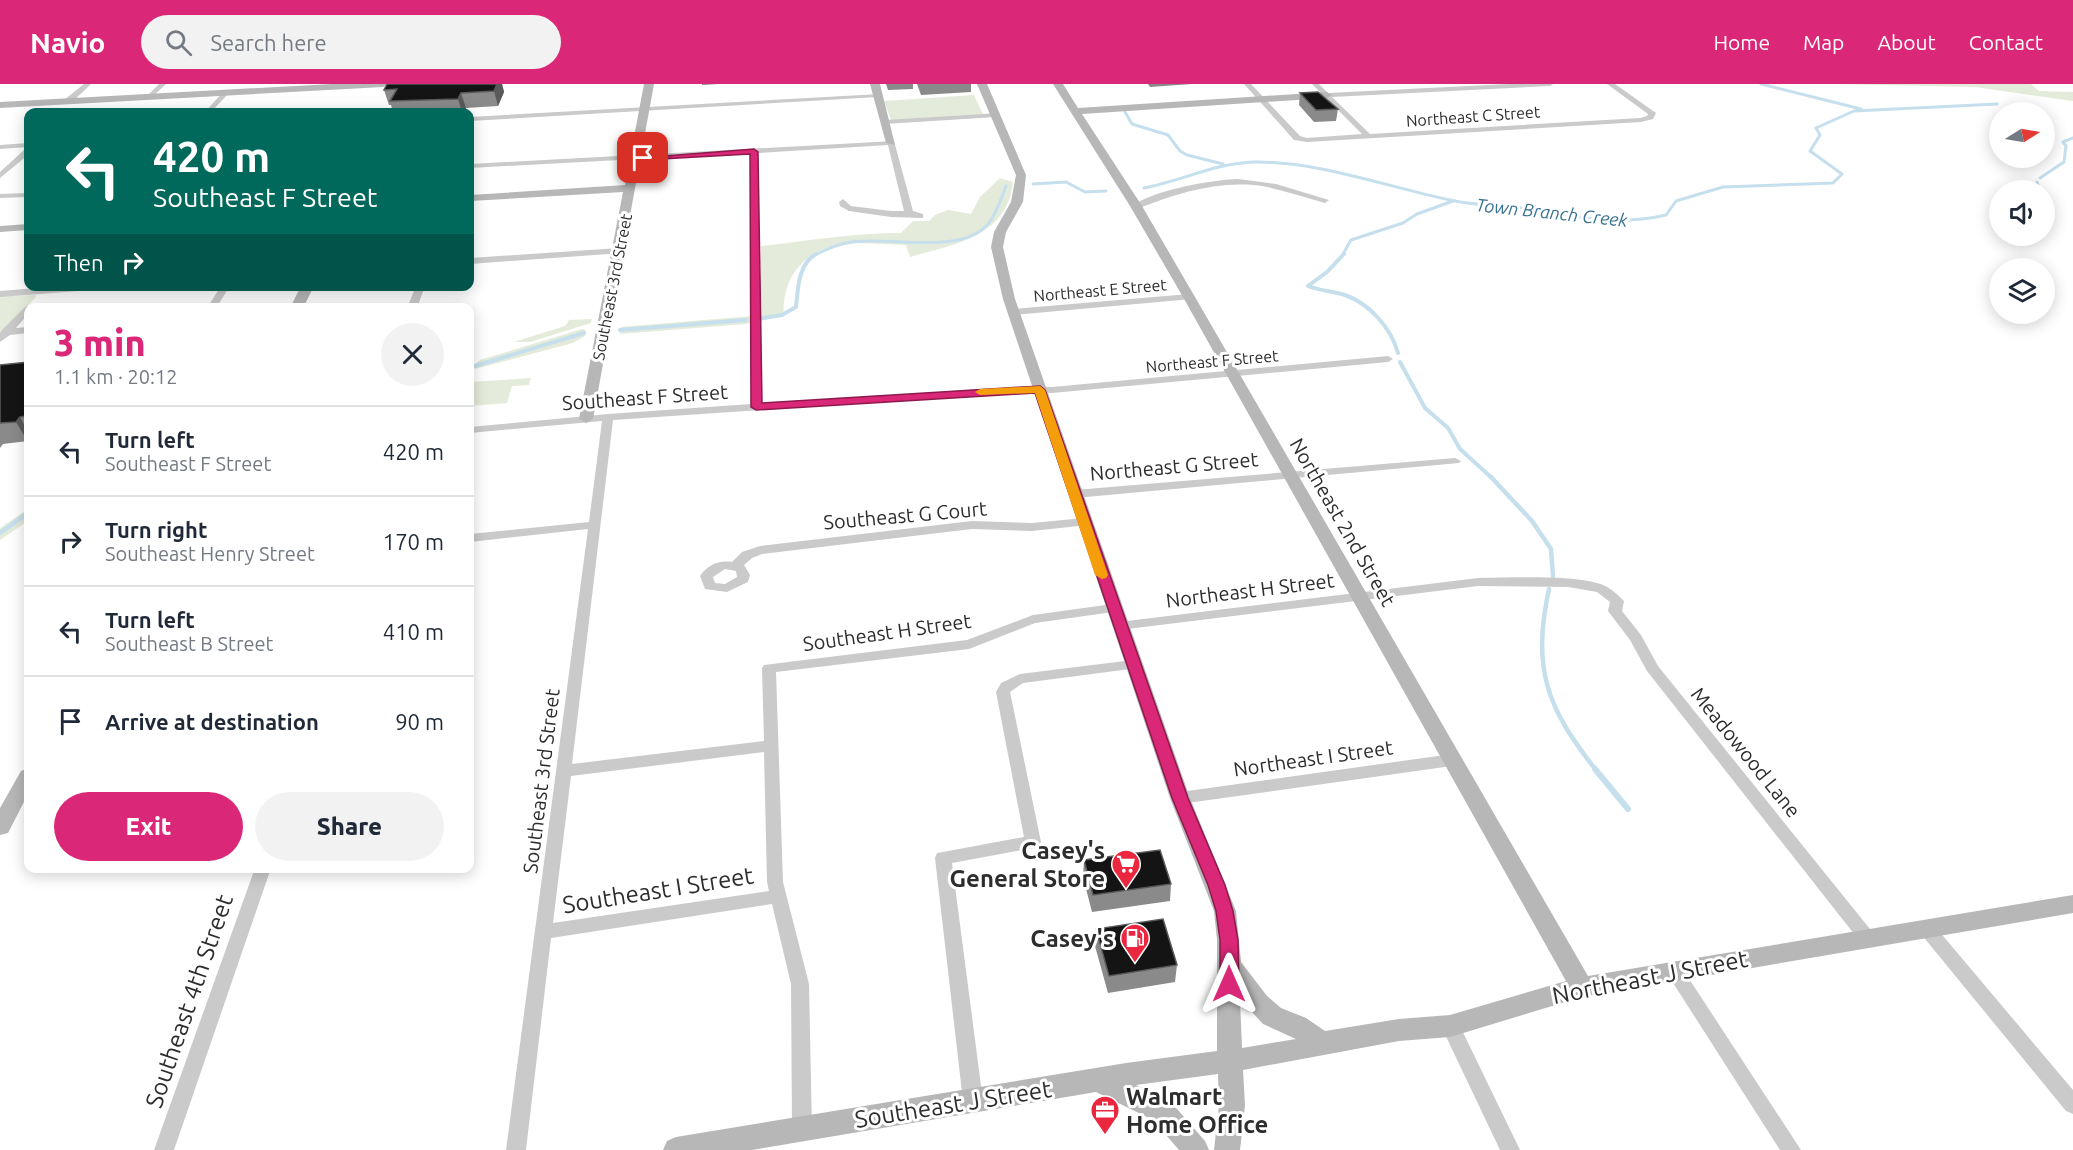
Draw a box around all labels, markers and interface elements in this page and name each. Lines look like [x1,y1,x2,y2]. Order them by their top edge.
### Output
search box [141,15,561,69]
icon: search [162,26,195,59]
text: Navio [30,27,105,58]
text: Search here [210,30,327,55]
text: Home [1713,30,1770,54]
text: Map [1803,30,1844,54]
text: About [1877,30,1936,54]
text: Contact [1969,30,2043,54]
street label: Northeast C Street [1405,102,1541,130]
north arrow [1989,102,2055,168]
map controls [1989,102,2055,324]
icon: left [54,132,132,210]
pin [617,132,668,183]
text: 420 m [153,133,270,180]
icon: arrive [626,141,659,174]
button: sound [1989,180,2055,246]
text: Southeast F Street [153,182,377,212]
water label: Town Branch Creek [1475,194,1629,230]
street label: Southeast 3rd Street [589,211,635,362]
icon: right [116,246,149,279]
text: Then [54,250,104,275]
button: layers [1989,258,2055,324]
street label: Northeast E Street [1033,275,1168,305]
text: 3 min [54,322,146,363]
button: close [381,323,444,386]
street label: Northeast F Street [1145,346,1280,376]
text: 1.1 km · 20:12 [54,365,178,388]
street label: Southeast F Street [561,380,729,414]
text: Turn left [105,427,195,452]
street label: Northeast 2nd Street [1286,434,1401,610]
icon: left [54,435,87,468]
text: 420 m [383,439,444,464]
street label: Northeast G Street [1089,447,1259,485]
text: Southeast F Street [105,452,271,475]
street label: Southeast G Court [822,496,988,534]
text: Turn right [105,517,207,542]
icon: right [54,525,87,558]
text: 170 m [383,529,444,554]
text: Southeast Henry Street [105,542,315,565]
street label: Northeast H Street [1164,568,1336,612]
text: Turn left [105,607,195,632]
street label: Southeast H Street [801,609,973,655]
icon: left [54,615,87,648]
text: 410 m [383,619,444,644]
text: Southeast B Street [105,632,273,655]
street label: Meadowood Lane [1687,683,1805,821]
street label: Southeast 3rd Street [518,687,564,875]
icon: arrive [54,705,87,738]
text: Arrive at destination [105,709,319,734]
text: 90 m [395,709,444,734]
street label: Northeast I Street [1232,735,1394,781]
button: Exit [54,792,243,861]
button: Share [255,792,444,861]
place label: Casey's General Store [949,837,1105,892]
supermarket icon: Casey's General Store [1110,848,1142,890]
street label: Southeast I Street [561,861,756,918]
street label: Southeast 4th Street [140,890,238,1111]
fuel station icon: Casey's [1119,922,1151,964]
place label: Casey's [1030,925,1114,952]
street label: Northeast J Street [1550,945,1751,1009]
position arrow [1197,952,1261,1016]
street label: Southeast J Street [853,1075,1054,1133]
place label: Walmart Home Office [1126,1083,1268,1138]
office icon: Walmart Home Office [1089,1094,1121,1136]

